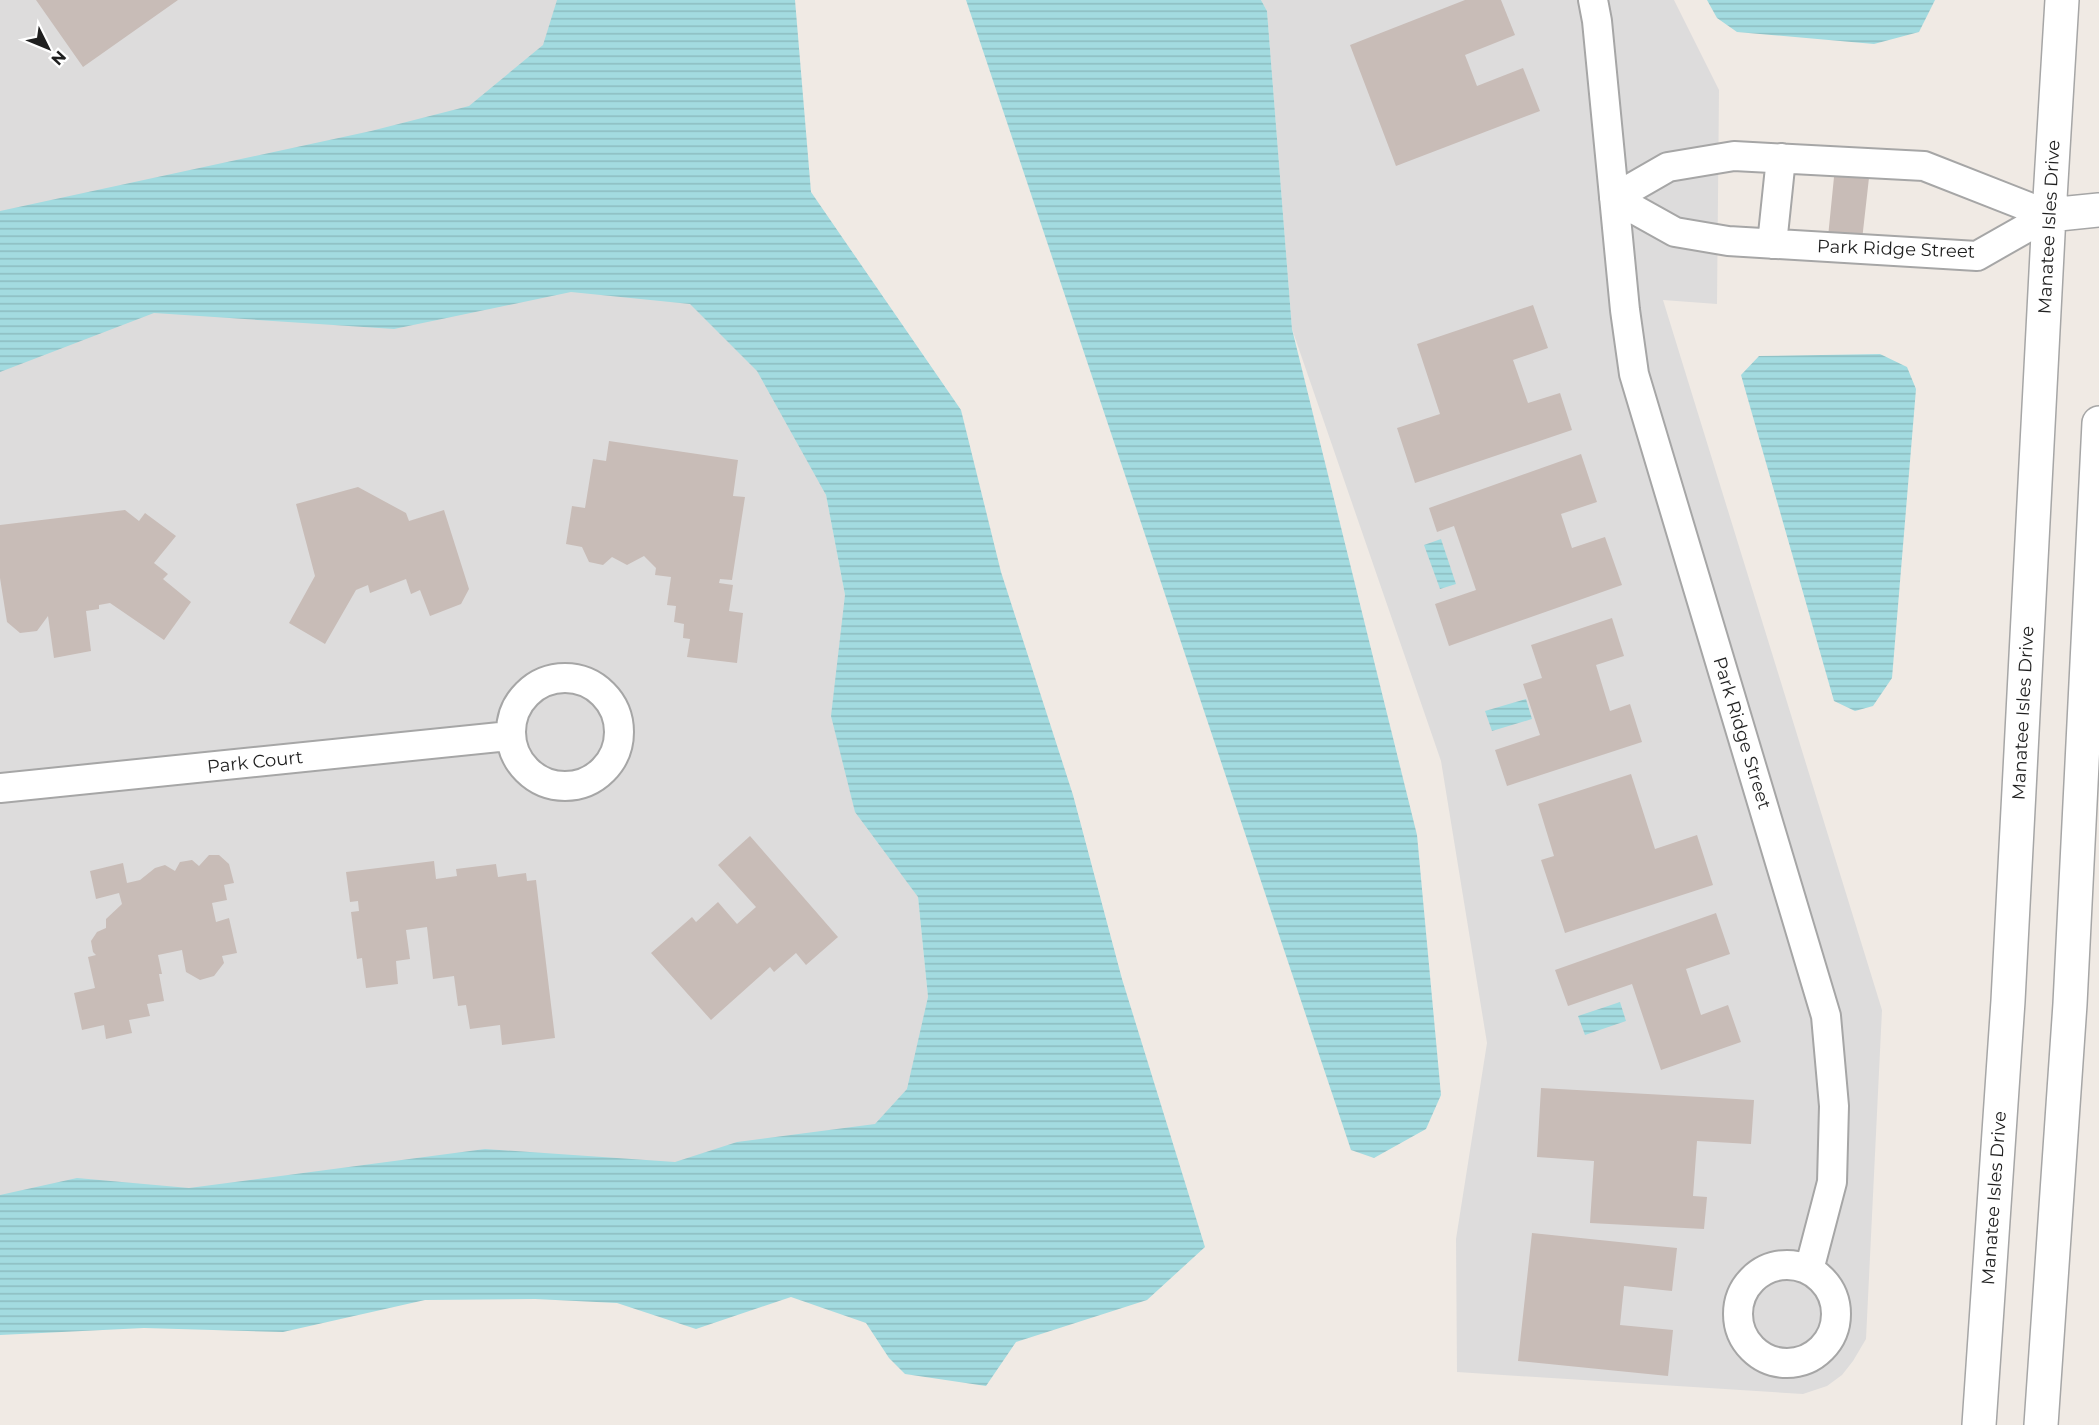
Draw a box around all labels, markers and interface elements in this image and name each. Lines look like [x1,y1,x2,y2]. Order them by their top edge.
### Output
north arrow [18,18,78,78]
text: N [47,47,70,69]
street label: Manatee Isles Drive [2033,139,2065,315]
street label: Park Ridge Street [1817,235,1975,263]
street label: Manatee Isles Drive [2007,625,2039,801]
street label: Park Ridge Street [1708,654,1776,812]
street label: Park Court [206,746,304,778]
street label: Manatee Isles Drive [1977,1110,2011,1286]

